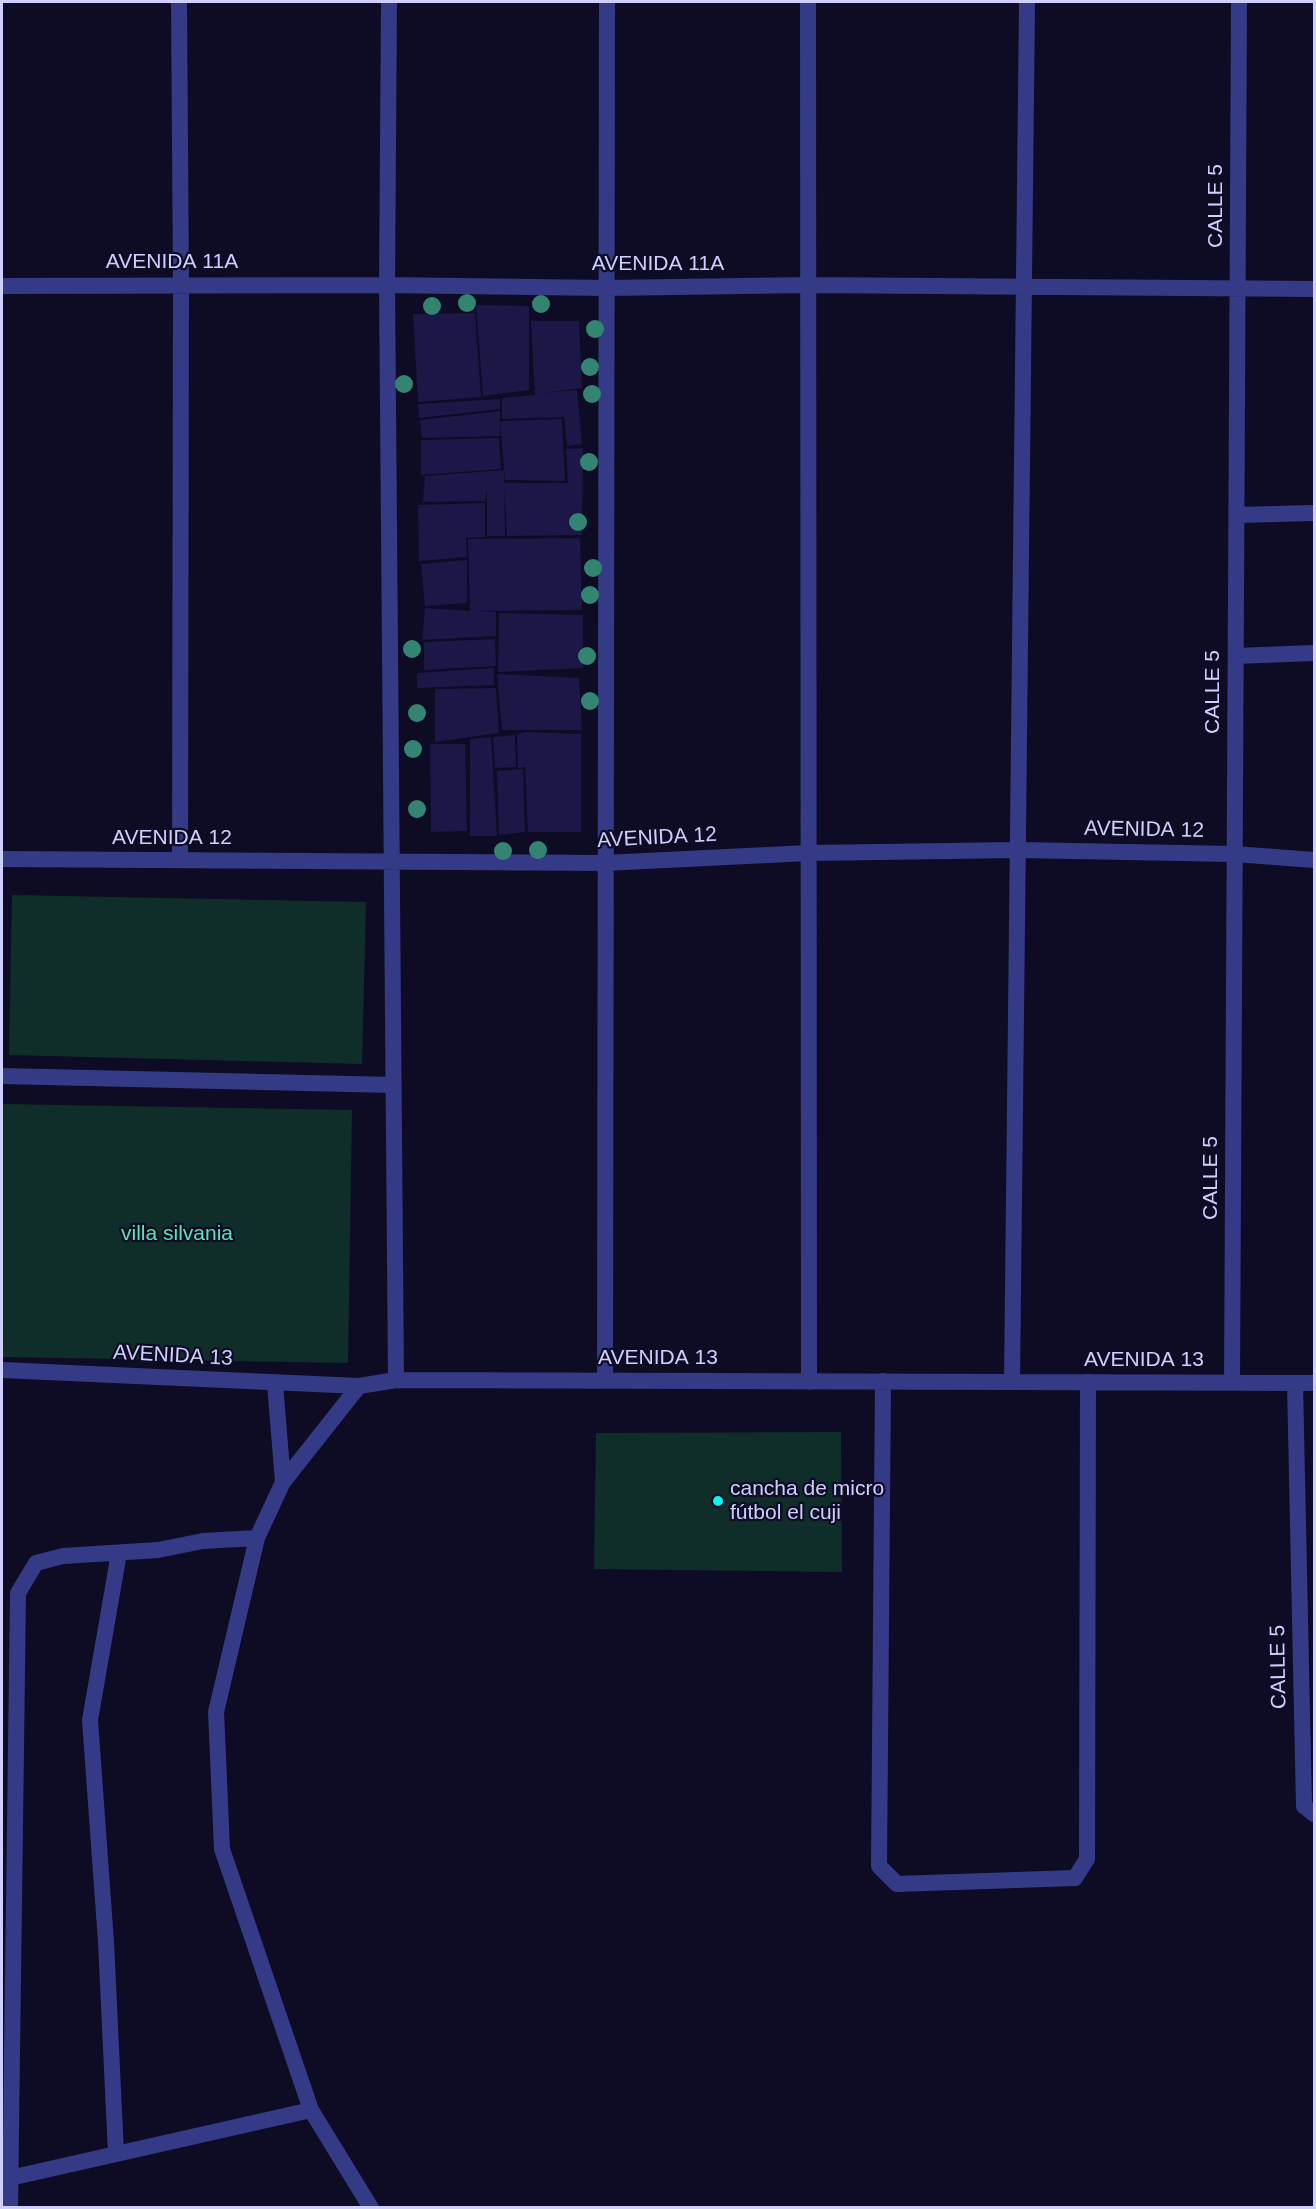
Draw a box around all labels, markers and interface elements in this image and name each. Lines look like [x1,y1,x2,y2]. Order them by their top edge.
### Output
street label: CALLE 5 [1203,164,1229,248]
street label: AVENIDA 11A [106,249,238,275]
street label: AVENIDA 11A [592,251,724,277]
street label: CALLE 5 [1200,650,1226,734]
street label: AVENIDA 12 [1084,816,1204,844]
street label: AVENIDA 12 [597,822,717,854]
street label: AVENIDA 12 [112,825,232,851]
street label: CALLE 5 [1198,1136,1224,1220]
park label: villa silvania [121,1221,233,1247]
street label: AVENIDA 13 [113,1340,233,1372]
street label: AVENIDA 13 [598,1345,718,1371]
street label: AVENIDA 13 [1084,1347,1204,1373]
place label: cancha de micro fútbol el cuji [730,1476,884,1526]
marker: cancha de micro fútbol el cuji [711,1494,725,1508]
street label: CALLE 5 [1266,1625,1292,1709]

